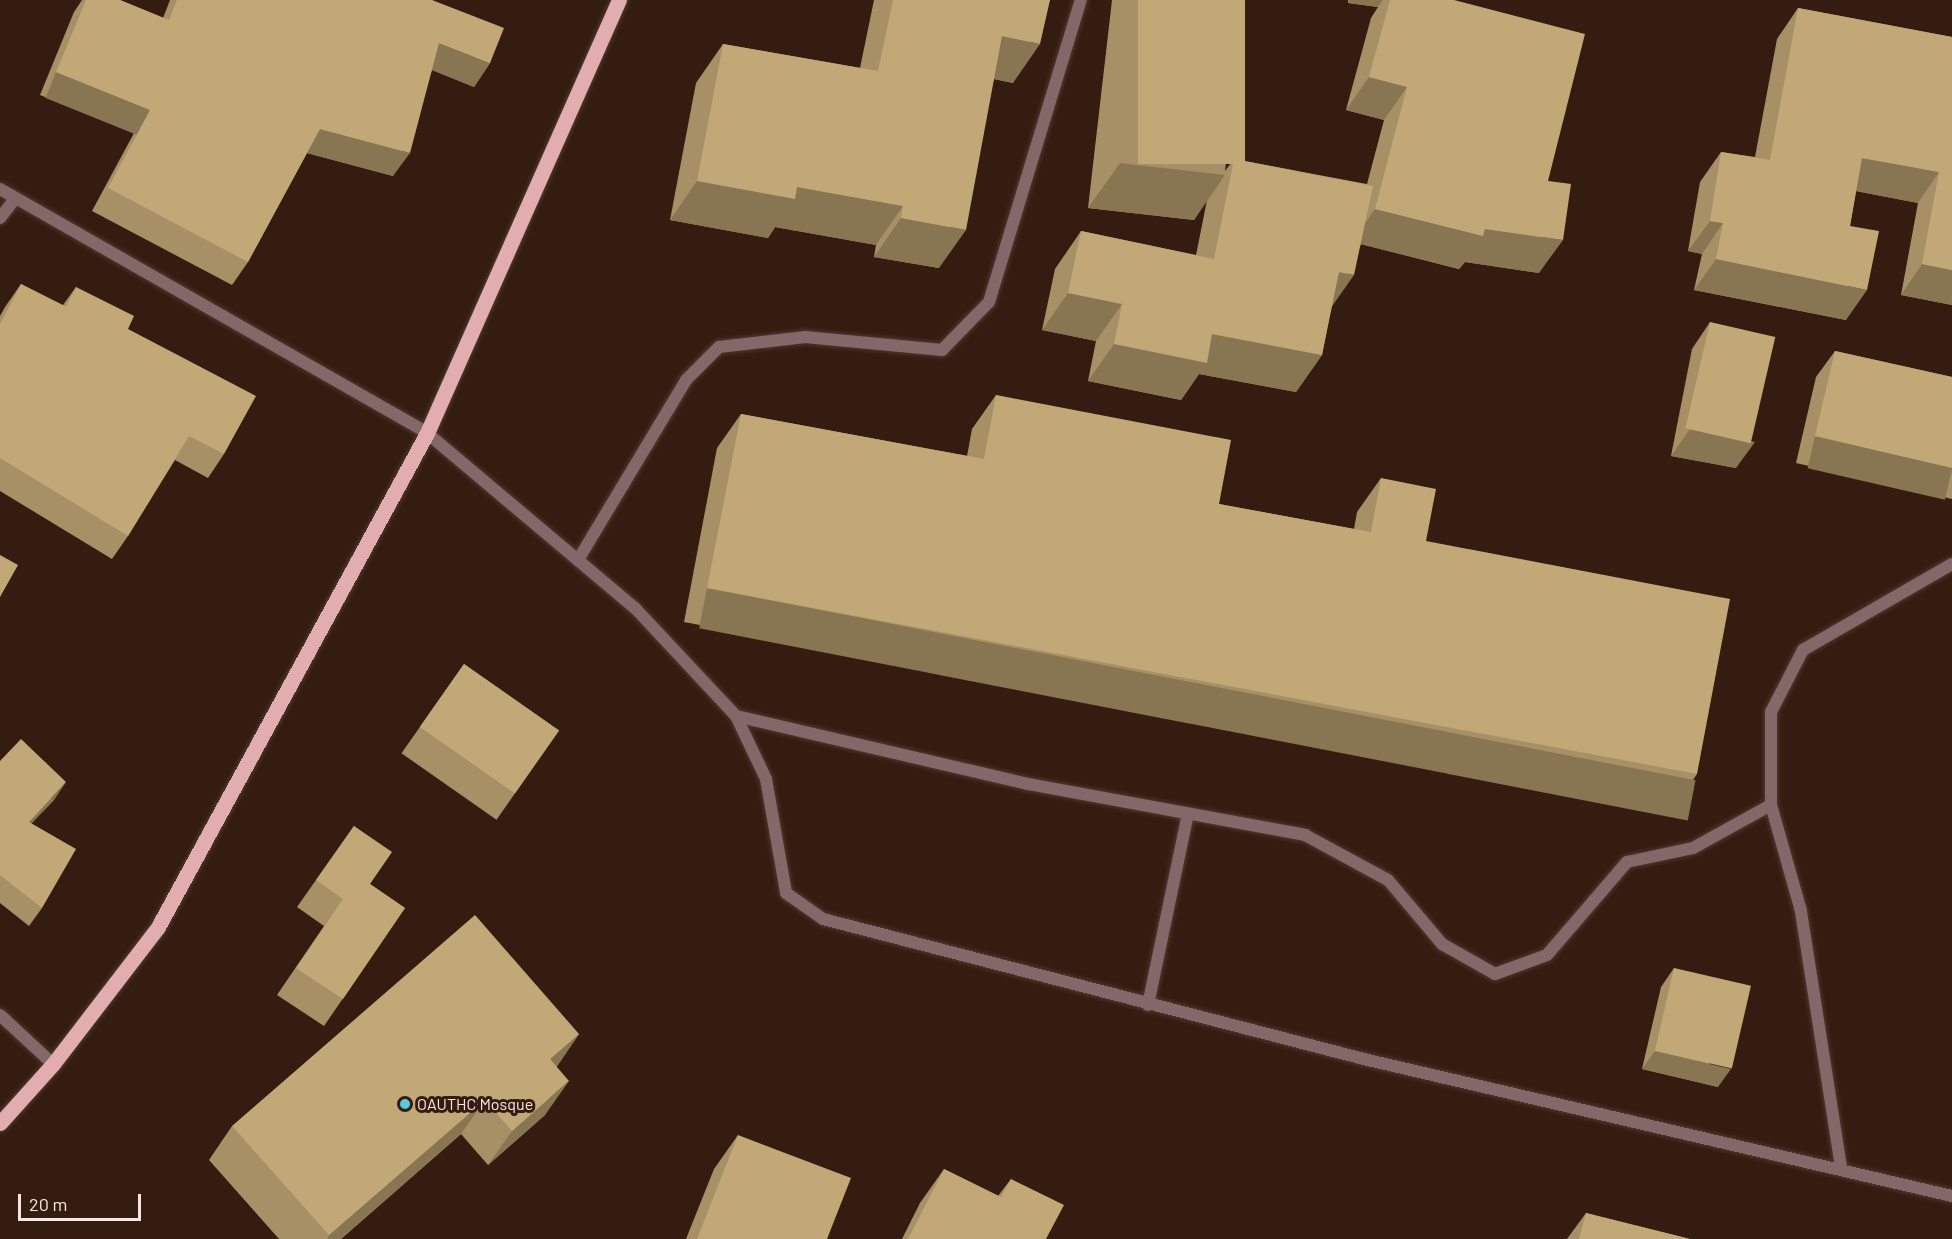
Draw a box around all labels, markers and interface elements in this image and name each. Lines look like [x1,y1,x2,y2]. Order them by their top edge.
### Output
place label: OAUTHC Mosque [417,1094,533,1114]
marker: OAUTHC Mosque [398,1097,412,1111]
scale bar [21,1182,144,1220]
text: 20 m [29,1193,67,1215]

